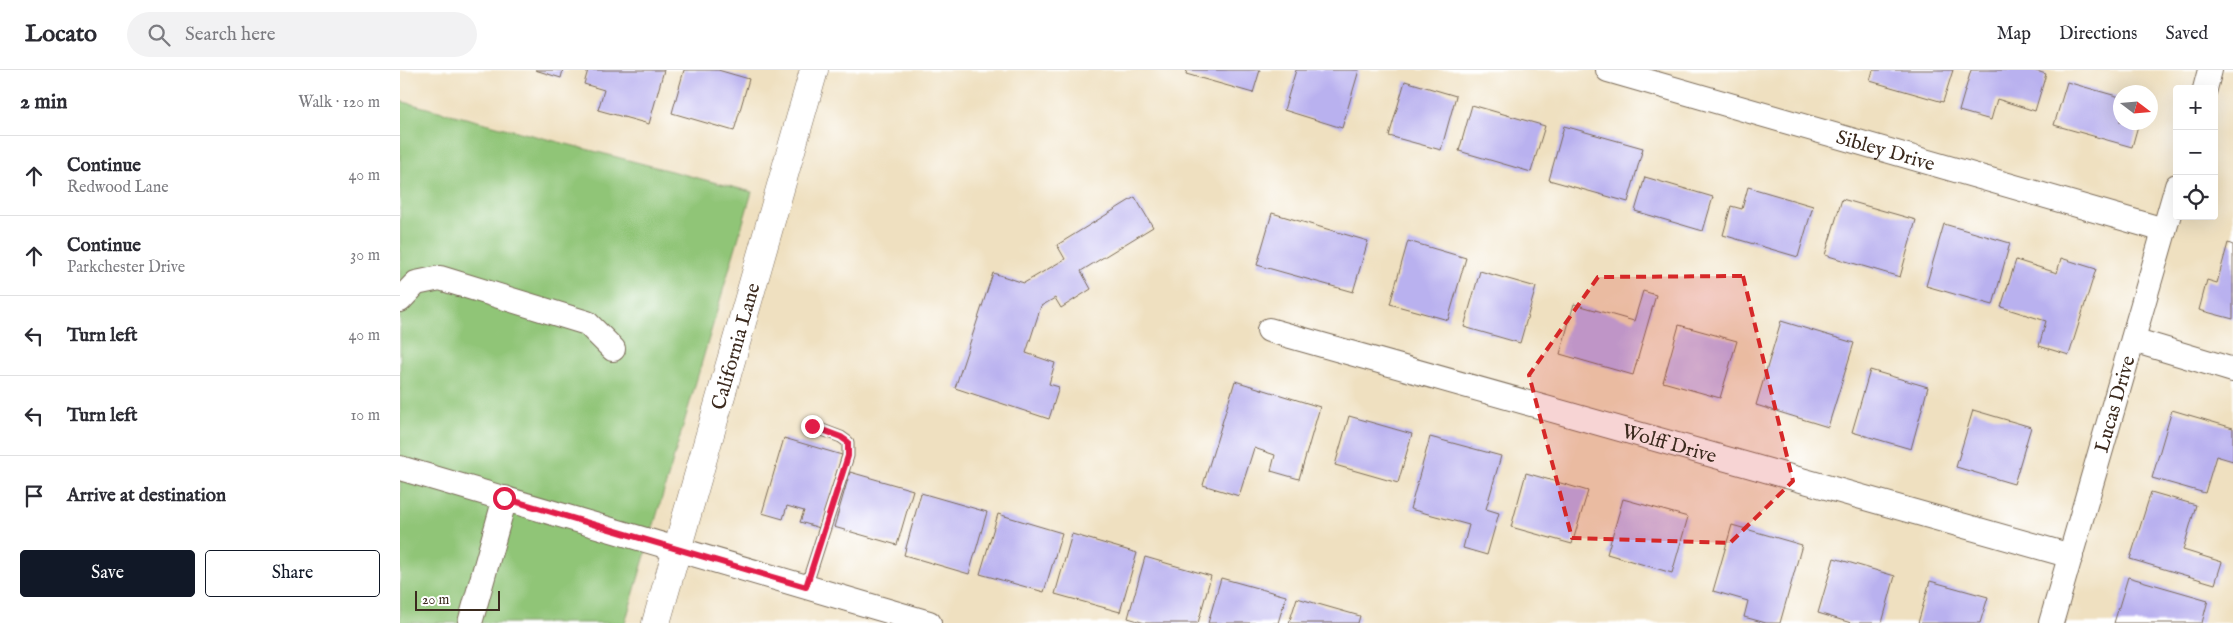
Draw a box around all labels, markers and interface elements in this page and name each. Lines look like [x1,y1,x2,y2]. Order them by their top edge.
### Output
search box [127,12,477,57]
text: Locato [25,19,97,50]
icon: search [145,21,173,49]
text: Search here [185,23,276,47]
text: Map [1997,23,2031,46]
text: Directions [2059,23,2137,46]
text: Saved [2165,23,2208,46]
north arrow [2113,85,2158,130]
map controls [2173,85,2218,220]
button: + [2173,85,2218,130]
text: 2 min [20,89,67,116]
text: Walk · 120 m [298,93,380,113]
street label: Sibley Drive [1833,125,1938,177]
button: − [2173,130,2218,175]
text: Continue [67,154,141,178]
icon: ahead [20,162,48,190]
text: 40 m [348,166,380,186]
button: locate [2173,175,2218,220]
text: Redwood Lane [67,178,169,198]
text: Continue [67,234,141,258]
icon: ahead [20,242,48,270]
text: 30 m [350,246,380,266]
text: Parkchester Drive [67,258,185,278]
street label: California Lane [707,280,767,413]
icon: left [20,322,48,350]
text: Turn left [67,324,138,348]
text: 40 m [348,326,380,346]
street label: Lucas Drive [2090,353,2141,456]
icon: left [20,402,48,430]
text: Turn left [67,404,138,428]
text: 10 m [350,406,380,426]
route end [801,415,824,438]
street label: Wolff Drive [1619,419,1719,469]
icon: arrive [20,482,48,510]
text: Arrive at destination [67,484,226,508]
route start [493,487,516,510]
button: Save [20,550,195,597]
button: Share [205,550,380,597]
scale bar [415,588,500,611]
text: 20 m [422,591,449,609]

